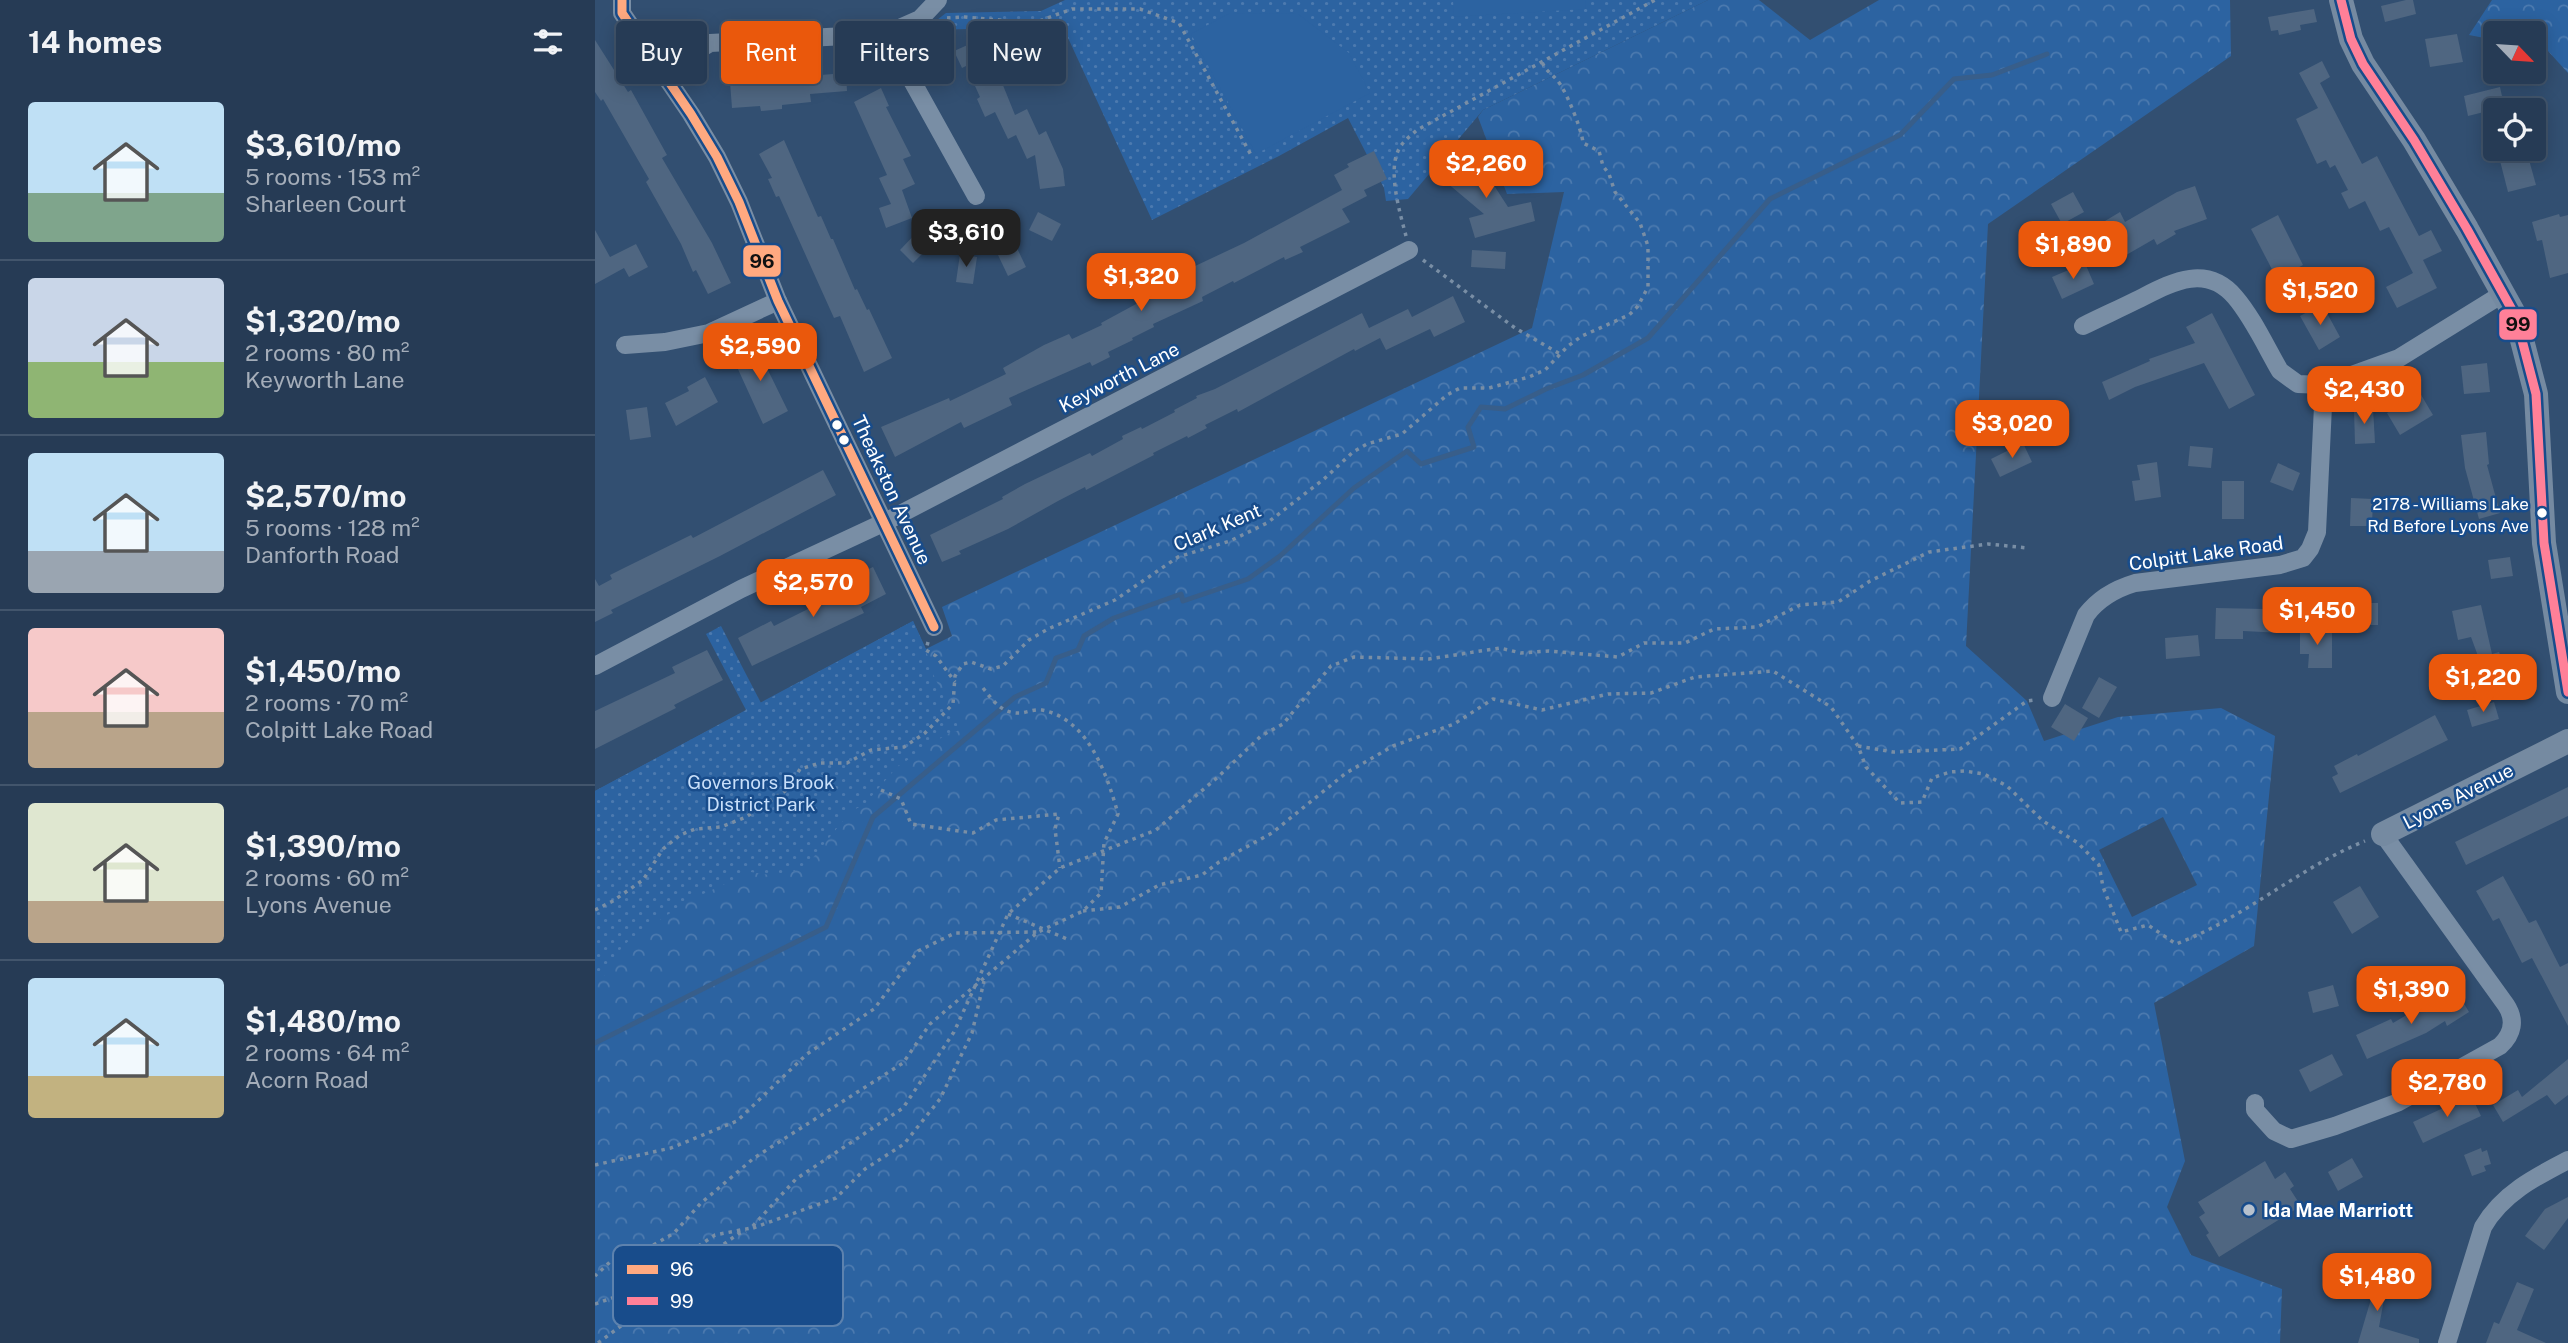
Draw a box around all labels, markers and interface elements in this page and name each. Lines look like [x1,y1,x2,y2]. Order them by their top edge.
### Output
chip: Buy [616,21,707,84]
chip: Rent [721,21,821,84]
chip: Filters [835,21,954,84]
chip: New [968,21,1066,84]
north arrow [2483,21,2546,84]
map controls [2483,21,2546,161]
icon: filters [529,23,567,61]
text: 14 homes [28,24,162,60]
button: locate [2483,98,2546,161]
text: $3,610/mo [245,127,401,163]
icon: home [84,130,168,214]
pin: $2,260 [1429,140,1543,200]
text: $2,260 [1445,149,1527,176]
text: 5 rooms · 153 m² [245,163,420,190]
text: Sharleen Court [245,190,407,217]
pin: $3,610 [909,210,1023,269]
text: $3,610 [927,218,1005,245]
pin: $1,890 [2016,222,2130,281]
text: $1,890 [2034,230,2112,257]
line badge: 96 [742,244,782,278]
text: 96 [749,250,775,272]
pin: $1,320 [1084,254,1198,313]
text: $1,320 [1103,262,1179,289]
pin: $1,520 [2263,268,2377,327]
text: $1,520 [2282,276,2358,303]
text: $1,320/mo [245,303,400,339]
icon: home [84,306,168,390]
line badge: 99 [2498,308,2538,341]
text: 99 [2506,313,2530,335]
pin: $2,590 [703,324,817,383]
text: $2,590 [719,332,801,359]
street label: Keyworth Lane [1055,337,1183,417]
text: 2 rooms · 80 m² [245,339,410,366]
text: Keyworth Lane [245,366,405,393]
pin: $2,430 [2307,366,2421,426]
text: $2,430 [2323,375,2405,402]
pin: $3,020 [1955,400,2069,460]
text: $3,020 [1971,409,2053,436]
street label: Theakston Avenue [848,412,936,568]
unlabelled marker [830,418,844,432]
unlabelled marker [837,433,851,447]
text: $2,570/mo [245,478,406,514]
icon: home [84,481,168,565]
place label: 2178 - Williams Lake Rd Before Lyons Ave [2367,494,2529,536]
street label: Clark Kent [1170,499,1264,555]
marker: 2178 - Williams Lake Rd Before Lyons Ave [2535,506,2549,520]
text: 5 rooms · 128 m² [245,514,420,541]
street label: Colpitt Lake Road [2127,531,2285,575]
text: Danforth Road [245,541,399,568]
pin: $2,570 [756,560,870,619]
text: $2,570 [772,568,854,595]
pin: $1,450 [2260,588,2374,647]
text: $1,450 [2279,596,2355,623]
text: $1,450/mo [245,653,401,689]
pin: $1,220 [2426,654,2540,714]
icon: home [84,656,168,740]
text: $1,220 [2445,663,2521,690]
text: 2 rooms · 70 m² [245,689,408,716]
text: Colpitt Lake Road [245,716,433,743]
street label: Lyons Avenue [2399,759,2517,833]
park label: Governors Brook District Park [687,771,835,815]
text: $1,390/mo [245,828,401,864]
icon: home [84,831,168,915]
text: 2 rooms · 60 m² [245,864,409,891]
text: Lyons Avenue [245,891,392,918]
pin: $1,390 [2354,967,2468,1026]
text: $1,390 [2373,975,2450,1002]
text: $1,480/mo [245,1003,401,1039]
icon: home [84,1006,168,1090]
text: 2 rooms · 64 m² [245,1039,409,1066]
pin: $2,780 [2390,1060,2504,1119]
text: Acorn Road [245,1066,369,1093]
text: $2,780 [2407,1068,2487,1095]
place label: Ida Mae Marriott [2263,1199,2413,1221]
marker: Ida Mae Marriott [2241,1202,2257,1218]
legend [613,1245,843,1326]
pin: $1,480 [2320,1254,2434,1313]
text: 96 [670,1258,694,1280]
text: $1,480 [2338,1262,2416,1289]
text: 99 [670,1290,694,1312]

